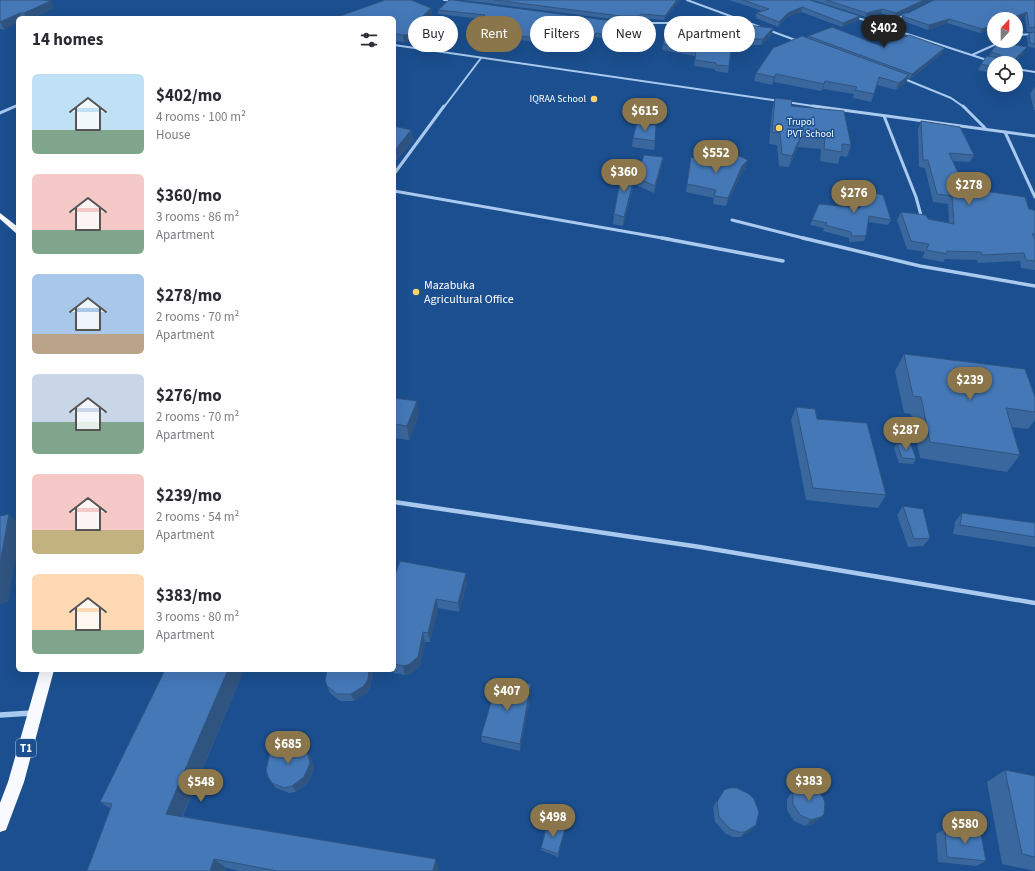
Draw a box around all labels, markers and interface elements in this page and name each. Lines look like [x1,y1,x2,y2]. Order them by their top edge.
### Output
north arrow [987,12,1023,48]
map controls [987,12,1023,92]
pin: $402 [860,15,908,49]
chip: Buy [408,16,458,52]
chip: Rent [466,16,522,52]
chip: Filters [530,16,594,52]
chip: New [602,16,656,52]
chip: Apartment [664,16,755,52]
text: $402 [870,19,898,37]
text: 14 homes [32,28,103,52]
icon: filters [358,29,380,51]
button: locate [987,56,1023,92]
text: $402/mo [156,84,222,108]
icon: home [64,90,112,138]
place label: IQRAA School [530,92,586,106]
marker: IQRAA School [589,94,599,104]
pin: $615 [621,98,669,132]
text: $615 [631,102,659,120]
text: 4 rooms · 100 m² [156,108,246,126]
place label: Trupol PVT School [787,115,834,141]
marker: Trupol PVT School [774,123,784,133]
text: House [156,126,191,144]
pin: $552 [692,140,740,174]
text: $552 [702,144,730,162]
pin: $360 [600,159,648,193]
text: $360 [610,163,638,181]
pin: $278 [945,172,993,206]
text: $278 [955,176,983,194]
pin: $276 [830,180,878,214]
text: $360/mo [156,184,222,208]
text: $276 [840,184,868,202]
icon: home [64,190,112,238]
text: 3 rooms · 86 m² [156,208,239,226]
text: Apartment [156,226,214,244]
place label: Mazabuka Agricultural Office [424,277,514,308]
text: $278/mo [156,284,222,308]
marker: Mazabuka Agricultural Office [411,287,421,297]
icon: home [64,290,112,338]
text: 2 rooms · 70 m² [156,308,239,326]
text: Apartment [156,326,214,344]
pin: $239 [946,367,994,401]
text: $239 [956,371,984,389]
text: $276/mo [156,384,222,408]
icon: home [64,390,112,438]
text: 2 rooms · 70 m² [156,408,239,426]
pin: $287 [882,417,930,451]
text: $287 [892,421,920,439]
text: Apartment [156,426,214,444]
text: $239/mo [156,484,222,508]
icon: home [64,490,112,538]
text: 2 rooms · 54 m² [156,508,239,526]
text: Apartment [156,526,214,544]
text: $383/mo [156,584,222,608]
icon: home [64,590,112,638]
text: 3 rooms · 80 m² [156,608,239,626]
text: Apartment [156,626,214,644]
pin: $407 [483,678,531,712]
text: $407 [493,682,521,700]
pin: $685 [264,731,312,765]
text: $685 [274,735,302,753]
road number: T1 [16,739,36,757]
pin: $383 [785,768,833,802]
pin: $548 [177,769,225,803]
text: $383 [795,772,823,790]
text: $548 [187,773,215,791]
pin: $498 [529,804,577,838]
text: $498 [539,808,567,826]
pin: $580 [941,811,989,845]
text: $580 [951,815,979,833]

